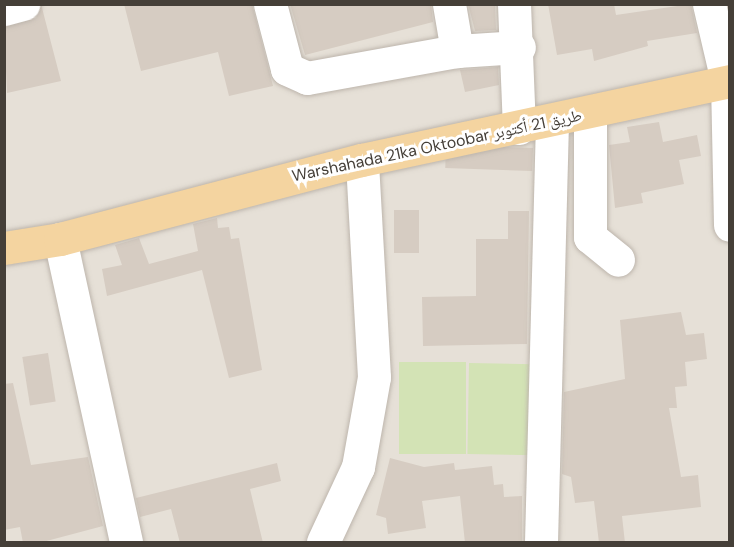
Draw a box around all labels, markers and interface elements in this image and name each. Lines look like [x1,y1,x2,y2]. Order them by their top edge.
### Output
street label: Warshahada 21ka Oktoobar طريق 21 أكتوبر [290,106,584,186]

